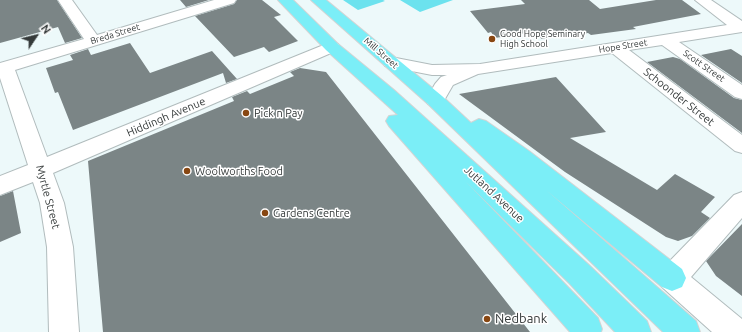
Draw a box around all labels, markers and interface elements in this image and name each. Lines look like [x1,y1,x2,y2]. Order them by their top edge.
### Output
north arrow [16,16,56,56]
street label: Breda Street [89,21,141,47]
text: N [39,22,53,36]
place label: Good Hope Seminary High School [500,29,585,50]
marker: Good Hope Seminary High School [487,34,497,44]
street label: Mill Street [362,35,400,71]
street label: Hope Street [598,37,648,55]
street label: Scott Street [681,48,727,84]
street label: Schoonder Street [641,65,717,129]
street label: Hiddingh Avenue [125,94,207,140]
place label: Pick n Pay [254,106,303,120]
marker: Pick n Pay [241,108,251,118]
street label: Jutland Avenue [461,163,527,225]
street label: Myrtle Street [33,164,63,230]
place label: Woolworths Food [195,164,283,178]
marker: Woolworths Food [182,166,192,176]
place label: Gardens Centre [273,206,350,220]
marker: Gardens Centre [260,208,270,218]
place label: Nedbank [495,311,547,327]
marker: Nedbank [482,314,492,324]

